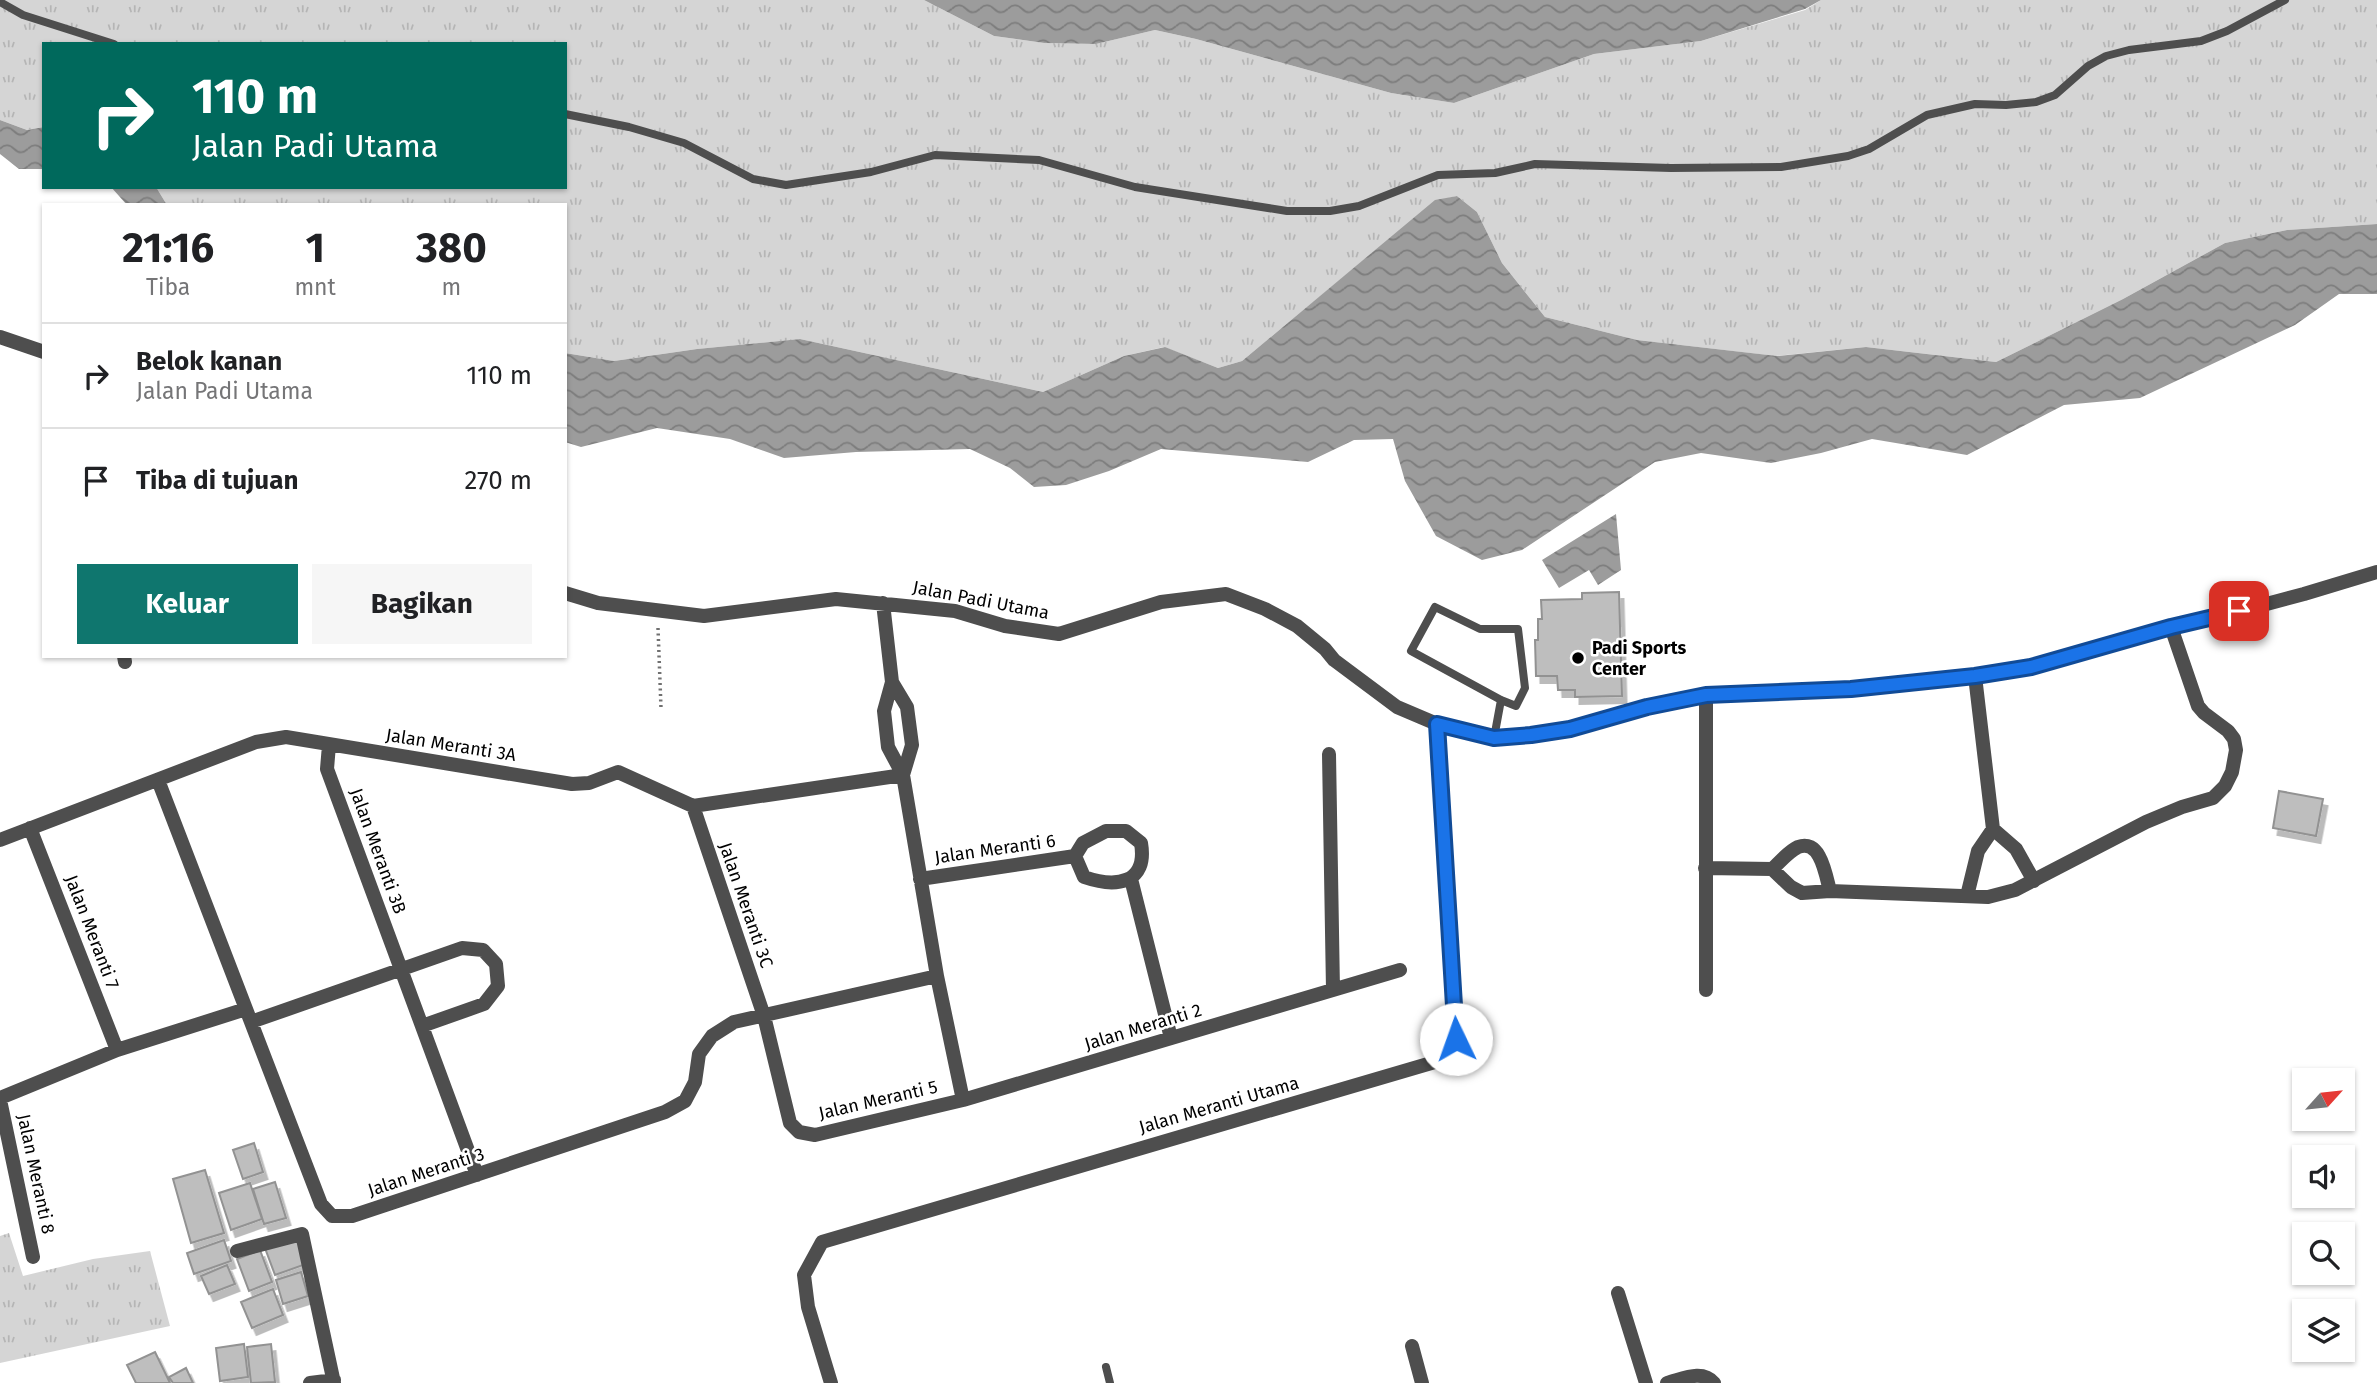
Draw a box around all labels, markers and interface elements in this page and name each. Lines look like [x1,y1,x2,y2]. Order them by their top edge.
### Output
text: 110 m [192,67,318,126]
icon: right [77,70,168,161]
text: Jalan Padi Utama [192,127,438,165]
text: 21:16 [122,223,214,273]
text: 1 [305,223,325,273]
text: 380 [416,223,487,273]
text: Tiba [146,273,190,301]
text: mnt [294,273,336,301]
text: m [442,273,461,301]
text: Belok kanan [136,346,282,377]
icon: right [77,357,115,395]
text: 110 m [466,360,532,391]
text: Jalan Padi Utama [136,377,313,405]
icon: arrive [77,462,115,500]
text: Tiba di tujuan [136,465,298,496]
text: 270 m [464,465,532,496]
button: Keluar [77,564,298,644]
button: Bagikan [312,564,532,644]
street label: Jalan Padi Utama [911,576,1051,624]
pin [2209,581,2269,641]
icon: arrive [2220,592,2258,630]
place label: Padi Sports Center [1592,637,1687,680]
marker: Padi Sports Center [1570,650,1586,666]
street label: Jalan Meranti 3A [384,724,518,766]
street label: Jalan Meranti 3B [345,785,411,917]
street label: Jalan Meranti 6 [933,830,1057,868]
street label: Jalan Meranti 3C [714,839,778,971]
street label: Jalan Meranti 7 [60,872,124,992]
street label: Jalan Meranti 2 [1082,999,1204,1055]
position arrow [1419,1002,1493,1076]
north arrow [2292,1068,2356,1130]
map controls [2292,1068,2355,1362]
street label: Jalan Meranti Utama [1136,1072,1302,1138]
street label: Jalan Meranti 5 [816,1076,940,1124]
street label: Jalan Meranti 8 [13,1112,59,1236]
street label: Jalan Meranti 3 [365,1143,487,1201]
button: sound [2292,1145,2355,1208]
button: search [2292,1222,2355,1285]
button: layers [2292,1299,2355,1362]

